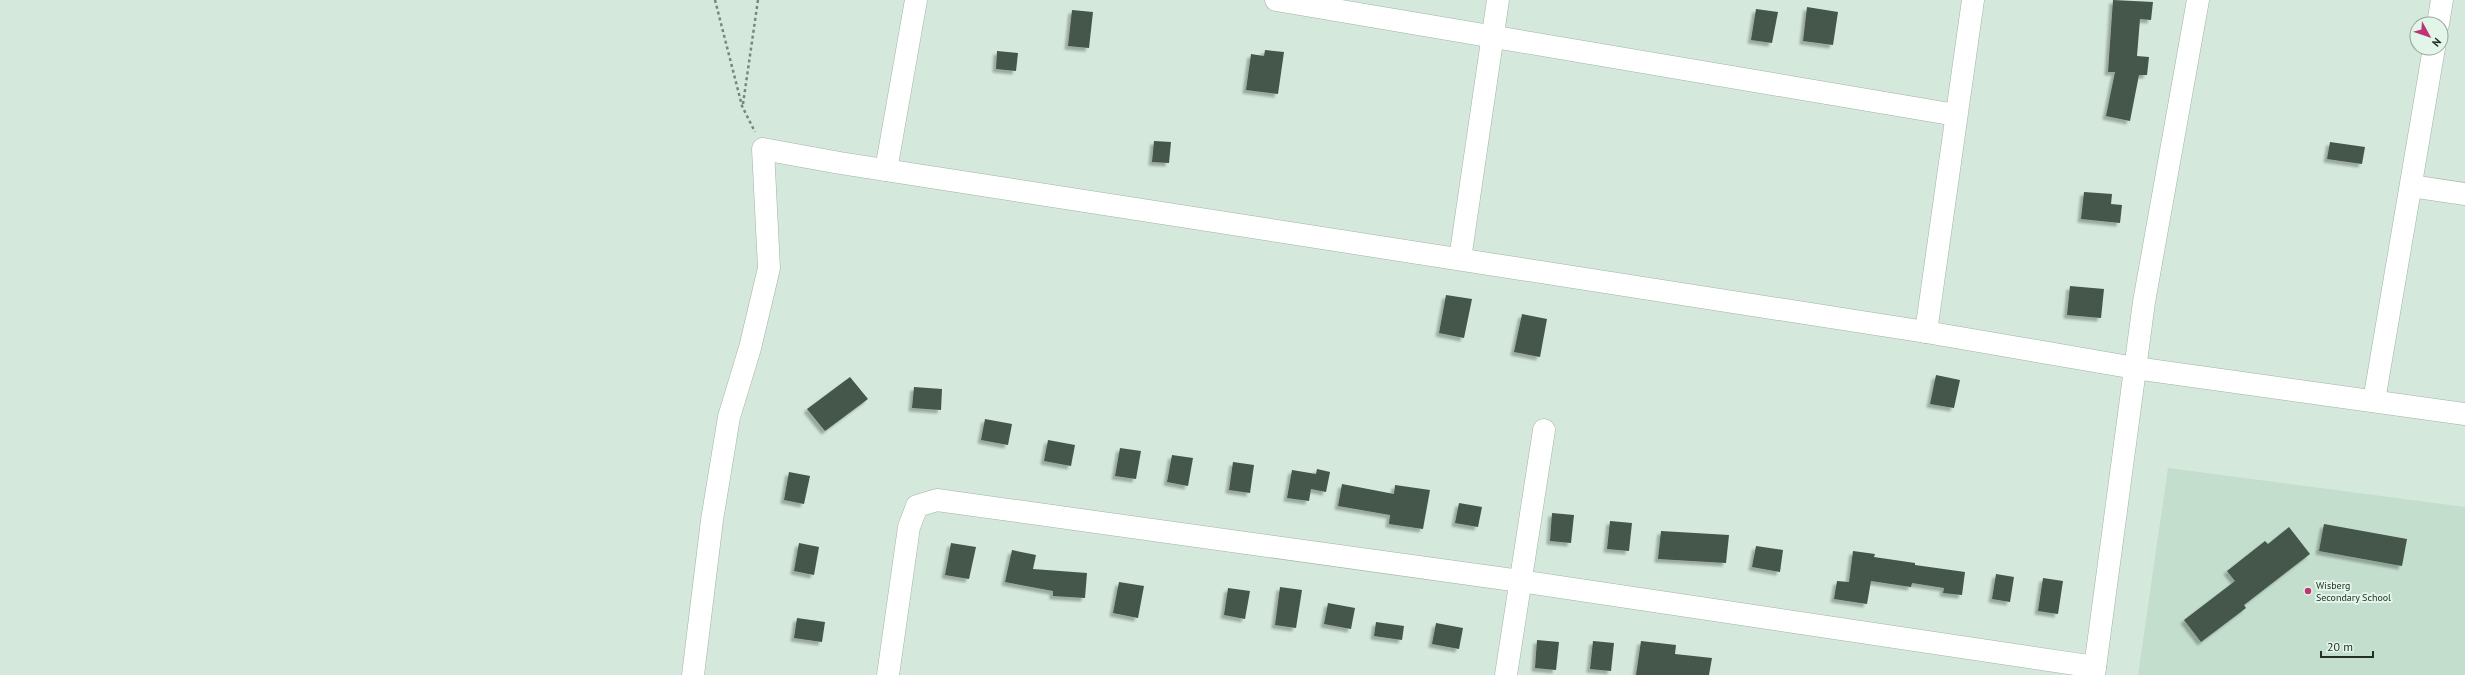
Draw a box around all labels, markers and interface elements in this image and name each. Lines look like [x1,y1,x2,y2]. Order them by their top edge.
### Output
north arrow [2409,16,2449,56]
text: N [2429,35,2444,50]
place label: Wisberg Secondary School [2316,579,2391,604]
marker: Wisberg Secondary School [2303,586,2313,596]
scale bar [2321,633,2373,659]
text: 20 m [2327,639,2353,654]

